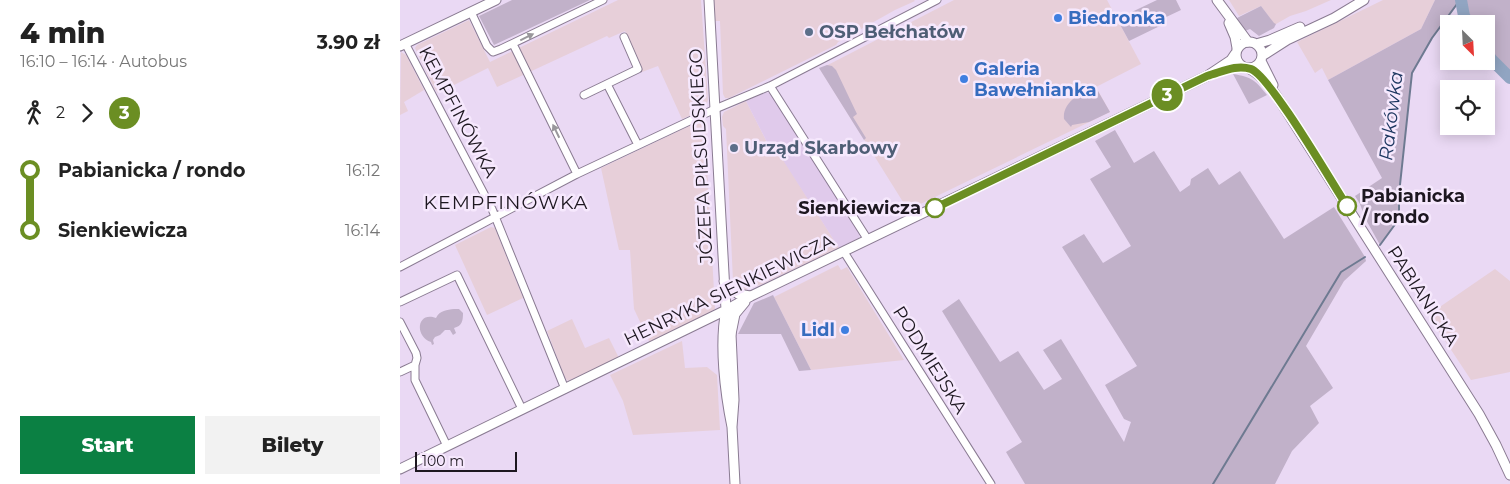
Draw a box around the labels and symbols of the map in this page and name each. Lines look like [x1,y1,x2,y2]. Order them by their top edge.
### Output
place label: Biedronka [1068,7,1166,29]
marker: Biedronka [1052,12,1064,24]
north arrow [1440,15,1495,70]
place label: OSP Bełchatów [819,21,965,43]
marker: OSP Bełchatów [803,26,815,38]
one-way arrow [520,32,535,41]
street label: KEMPFINÓWKA [414,42,502,182]
street label: JÓZEFA PIŁSUDSKIEGO [684,48,718,265]
place label: Galeria Bawełnianka [974,58,1097,101]
water label: Rakówka [1374,70,1408,162]
marker: Galeria Bawełnianka [958,73,970,85]
line badge: 3 [1151,79,1183,111]
one-way arrow [552,123,560,138]
place label: Urząd Skarbowy [744,137,898,159]
marker: Urząd Skarbowy [728,142,740,154]
place label: Pabianicka / rondo [1360,185,1465,228]
district label: KEMPFINÓWKA [423,191,589,214]
marker: Pabianicka / rondo [1337,196,1357,216]
place label: Sienkiewicza [798,197,921,219]
marker: Sienkiewicza [925,198,945,218]
street label: HENRYKA SIENKIEWICZA [620,229,838,351]
street label: PABIANICKA [1382,242,1464,350]
street label: PODMIEJSKA [888,302,972,418]
place label: Lidl [801,319,835,341]
marker: Lidl [839,324,851,336]
scale bar [415,449,518,472]

